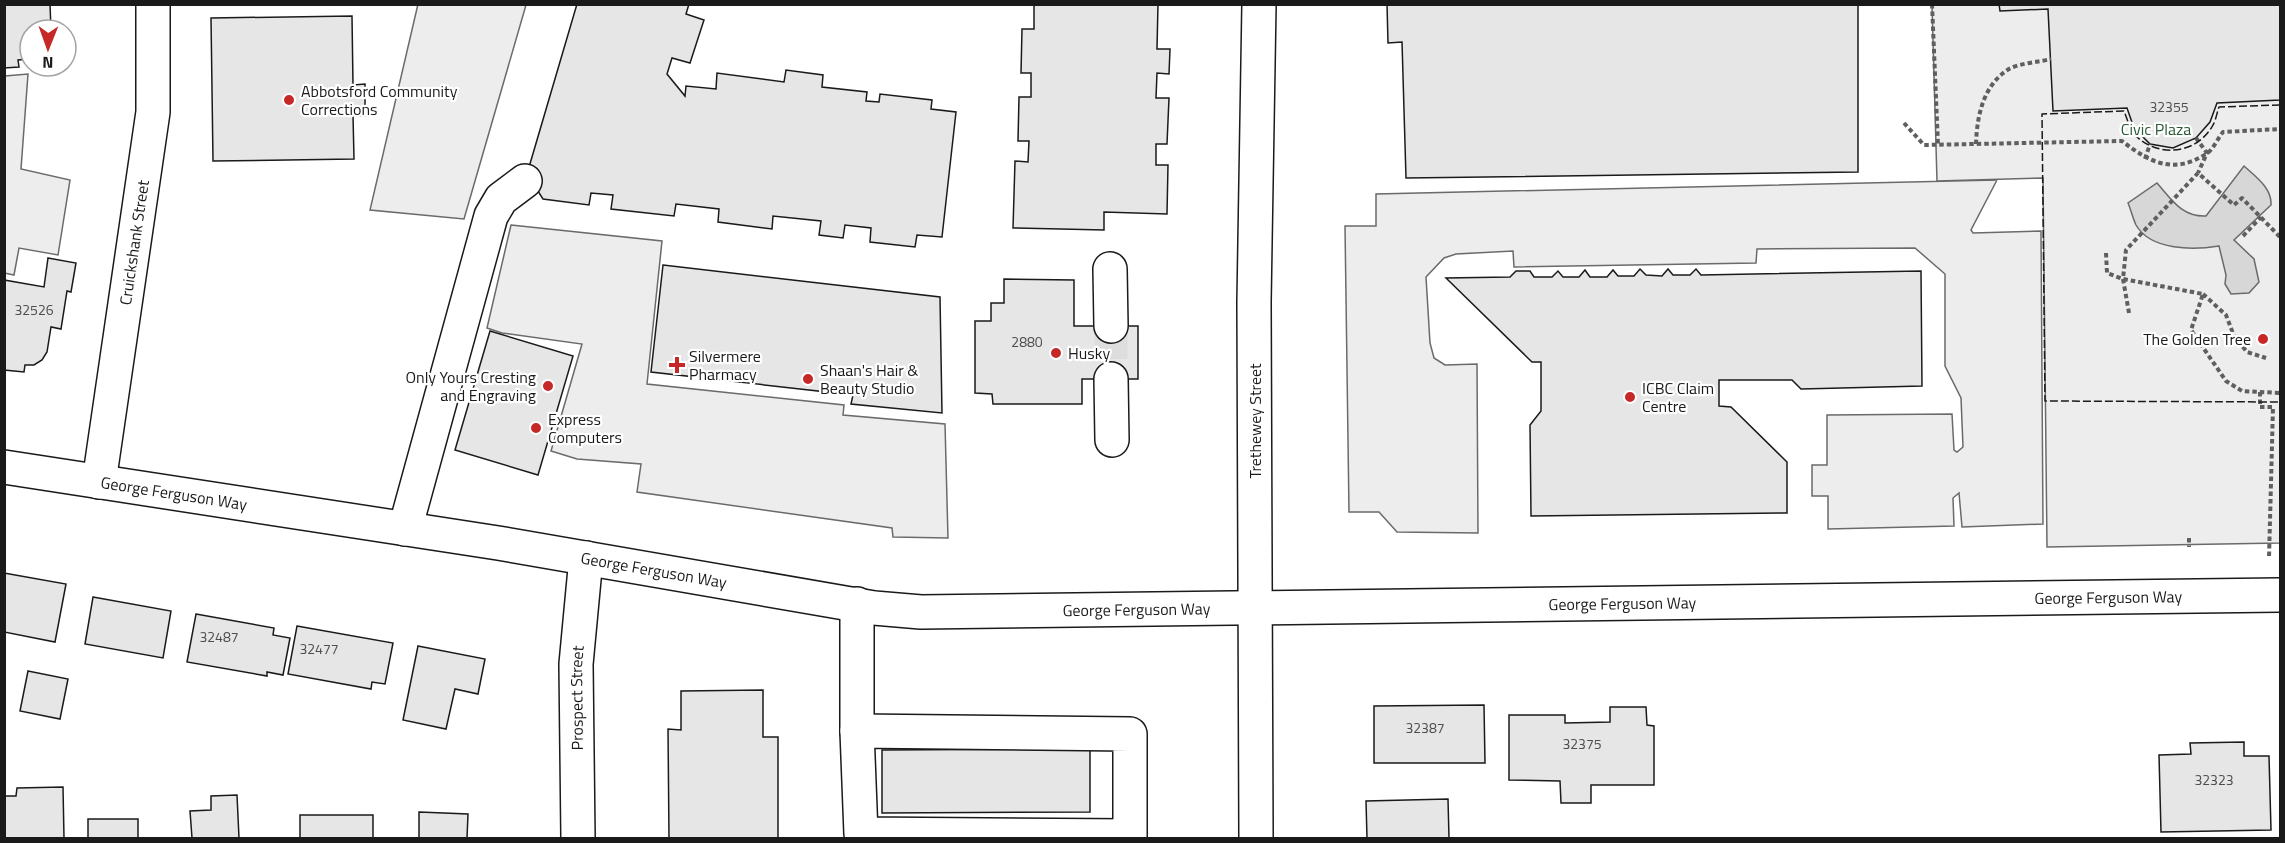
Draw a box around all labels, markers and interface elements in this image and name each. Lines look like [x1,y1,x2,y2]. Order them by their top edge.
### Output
north arrow [18,18,78,78]
text: N [42,51,53,75]
place label: Abbotsford Community Corrections [301,79,458,121]
marker: Abbotsford Community Corrections [282,93,296,107]
house number: 32355 [2149,96,2189,117]
park label: Civic Plaza [2121,117,2191,141]
street label: Cruickshank Street [113,178,155,307]
house number: 32526 [14,299,54,320]
place label: The Golden Tree [2143,327,2251,351]
house number: 2880 [1011,331,1043,352]
marker: The Golden Tree [2256,332,2270,346]
place label: Husky [1068,341,1110,365]
place label: Silvermere Pharmacy [689,344,761,386]
marker: Husky [1049,346,1063,360]
marker: Silvermere Pharmacy [670,358,684,372]
place label: Shaan's Hair & Beauty Studio [820,358,918,400]
street label: Trethewey Street [1243,363,1267,479]
place label: Only Yours Cresting and Engraving [406,365,536,407]
marker: Shaan's Hair & Beauty Studio [801,372,815,386]
place label: ICBC Claim Centre [1642,376,1714,418]
marker: Only Yours Cresting and Engraving [541,379,555,393]
marker: ICBC Claim Centre [1623,390,1637,404]
place label: Express Computers [548,407,622,449]
marker: Express Computers [529,421,543,435]
street label: George Ferguson Way [99,470,249,516]
street label: George Ferguson Way [579,546,729,594]
street label: George Ferguson Way [2034,584,2183,610]
street label: George Ferguson Way [1548,590,1697,616]
street label: George Ferguson Way [1062,596,1211,622]
house number: 32487 [199,626,239,647]
house number: 32477 [299,638,339,659]
street label: Prospect Street [564,644,590,751]
house number: 32387 [1405,717,1445,738]
house number: 32375 [1562,733,1602,754]
house number: 32323 [2194,769,2234,790]

